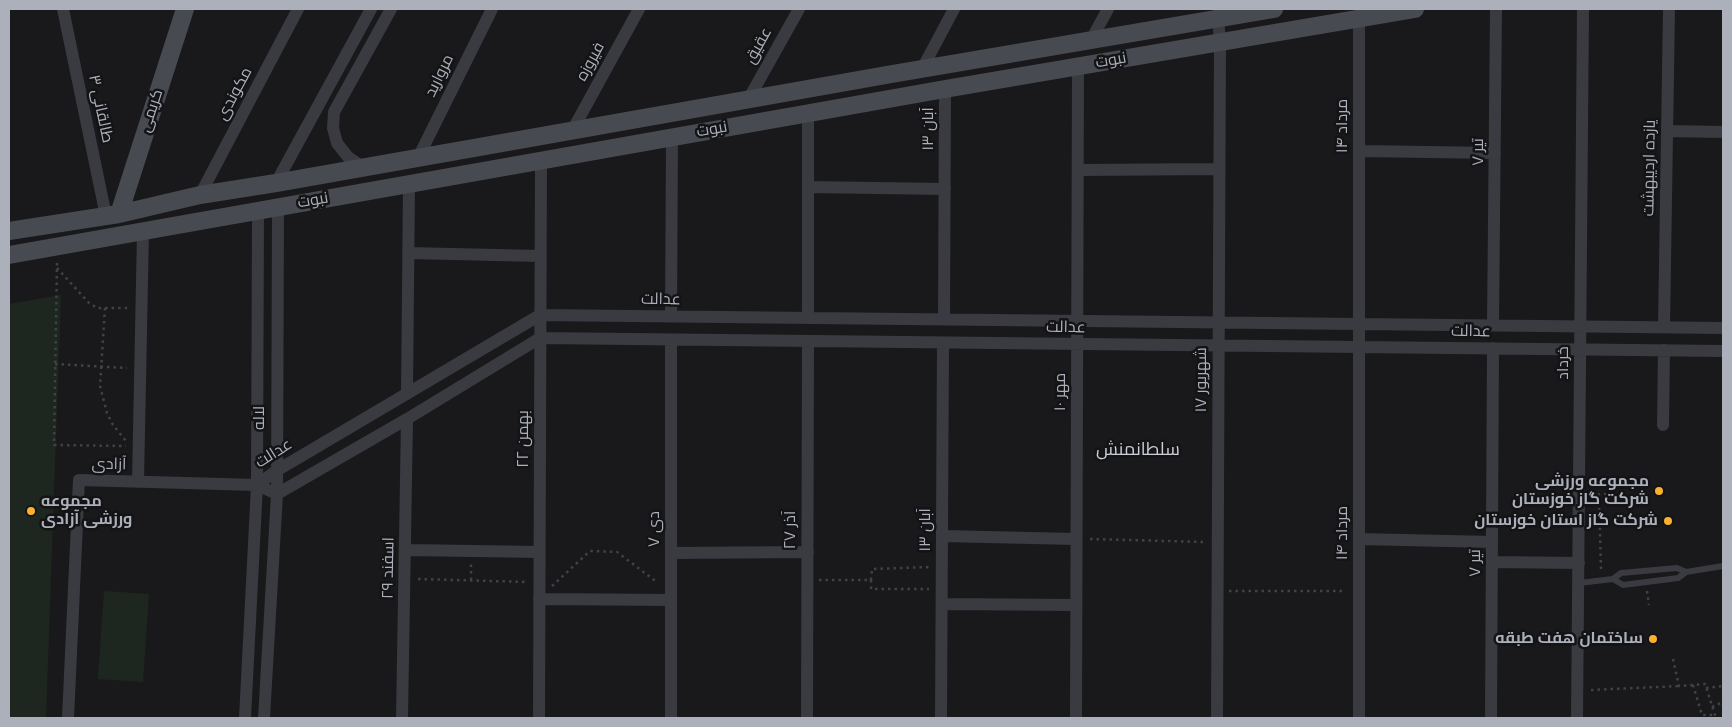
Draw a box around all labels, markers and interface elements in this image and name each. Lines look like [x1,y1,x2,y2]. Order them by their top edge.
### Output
street label: عقیق [741,24,777,68]
street label: فیروزه [573,39,609,85]
street label: نبوت [1094,49,1128,73]
street label: مروارید [421,52,459,100]
street label: مکوندی [213,64,257,124]
street label: طالقانی ۳ [83,73,117,145]
street label: کریمی [136,87,168,135]
street label: ۱۴ مرداد [1333,99,1353,153]
street label: ۱۳ آبان [919,107,939,151]
street label: نبوت [695,118,729,142]
street label: یازده اردیبهشت [1640,119,1660,217]
street label: ۷ تیر [1469,138,1489,166]
street label: نبوت [296,189,330,213]
street label: عدالت [641,290,681,310]
street label: عدالت [1046,318,1086,338]
street label: عدالت [1451,322,1491,342]
street label: خرداد [1554,346,1574,380]
street label: ۱۷ شهریور [1192,347,1212,413]
street label: ۱۰ مهر [1051,373,1071,411]
street label: لاله [250,406,270,430]
street label: ۲۲ بهمن [514,410,534,468]
street label: عدالت [252,435,296,473]
district label: سلطانمنش [1096,439,1180,461]
street label: آزادی [91,455,127,475]
place label: مجموعه ورزشی شرکت گاز خوزستان [1512,472,1649,510]
marker: مجموعه ورزشی شرکت گاز خوزستان [1653,485,1665,497]
place label: مجموعه ورزشی آزادی [41,492,132,530]
marker: مجموعه ورزشی آزادی [25,505,37,517]
street label: ۱۴ مرداد [1333,506,1353,560]
street label: ۱۳ آبان [916,508,936,552]
street label: ۷ دی [645,511,665,547]
street label: ۲۷ آذر [781,511,801,549]
place label: شرکت گاز استان خوزستان [1474,511,1658,531]
marker: شرکت گاز استان خوزستان [1662,515,1674,527]
street label: ۲۹ اسفند [379,537,399,599]
street label: ۷ تیر [1466,549,1486,577]
place label: ساختمان هفت طبقه [1495,629,1643,649]
marker: ساختمان هفت طبقه [1647,633,1659,645]

